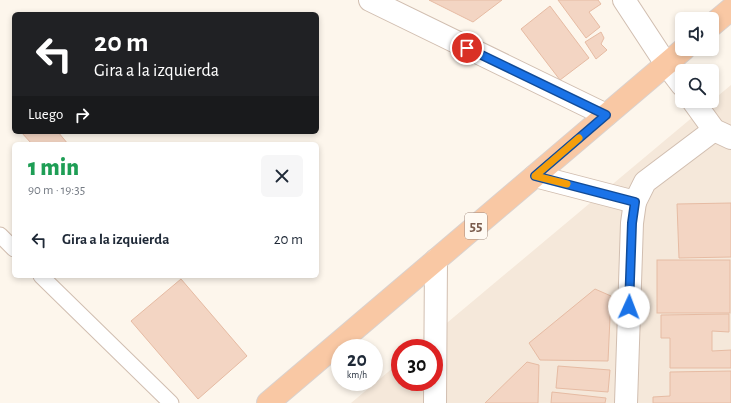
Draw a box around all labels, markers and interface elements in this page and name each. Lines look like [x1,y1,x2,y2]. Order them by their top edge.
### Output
map controls [675,12,719,108]
button: sound [675,12,719,56]
icon: left [28,28,80,80]
text: 20 m [94,29,149,57]
pin [450,31,484,65]
icon: arrive [456,37,478,59]
text: Gira a la izquierda [94,62,219,80]
button: search [675,64,719,108]
icon: right [71,104,93,126]
text: Luego [28,107,63,122]
button: close [261,155,303,197]
text: 1 min [28,156,79,180]
text: 90 m · 19:35 [28,184,85,197]
road number: 55 [465,213,487,239]
icon: left [28,229,50,251]
text: Gira a la izquierda [62,232,169,247]
text: 20 m [274,232,303,247]
position arrow [608,286,650,328]
speed limit sign: 30 [391,339,443,391]
text: 20 [347,350,367,370]
text: km/h [347,370,367,380]

